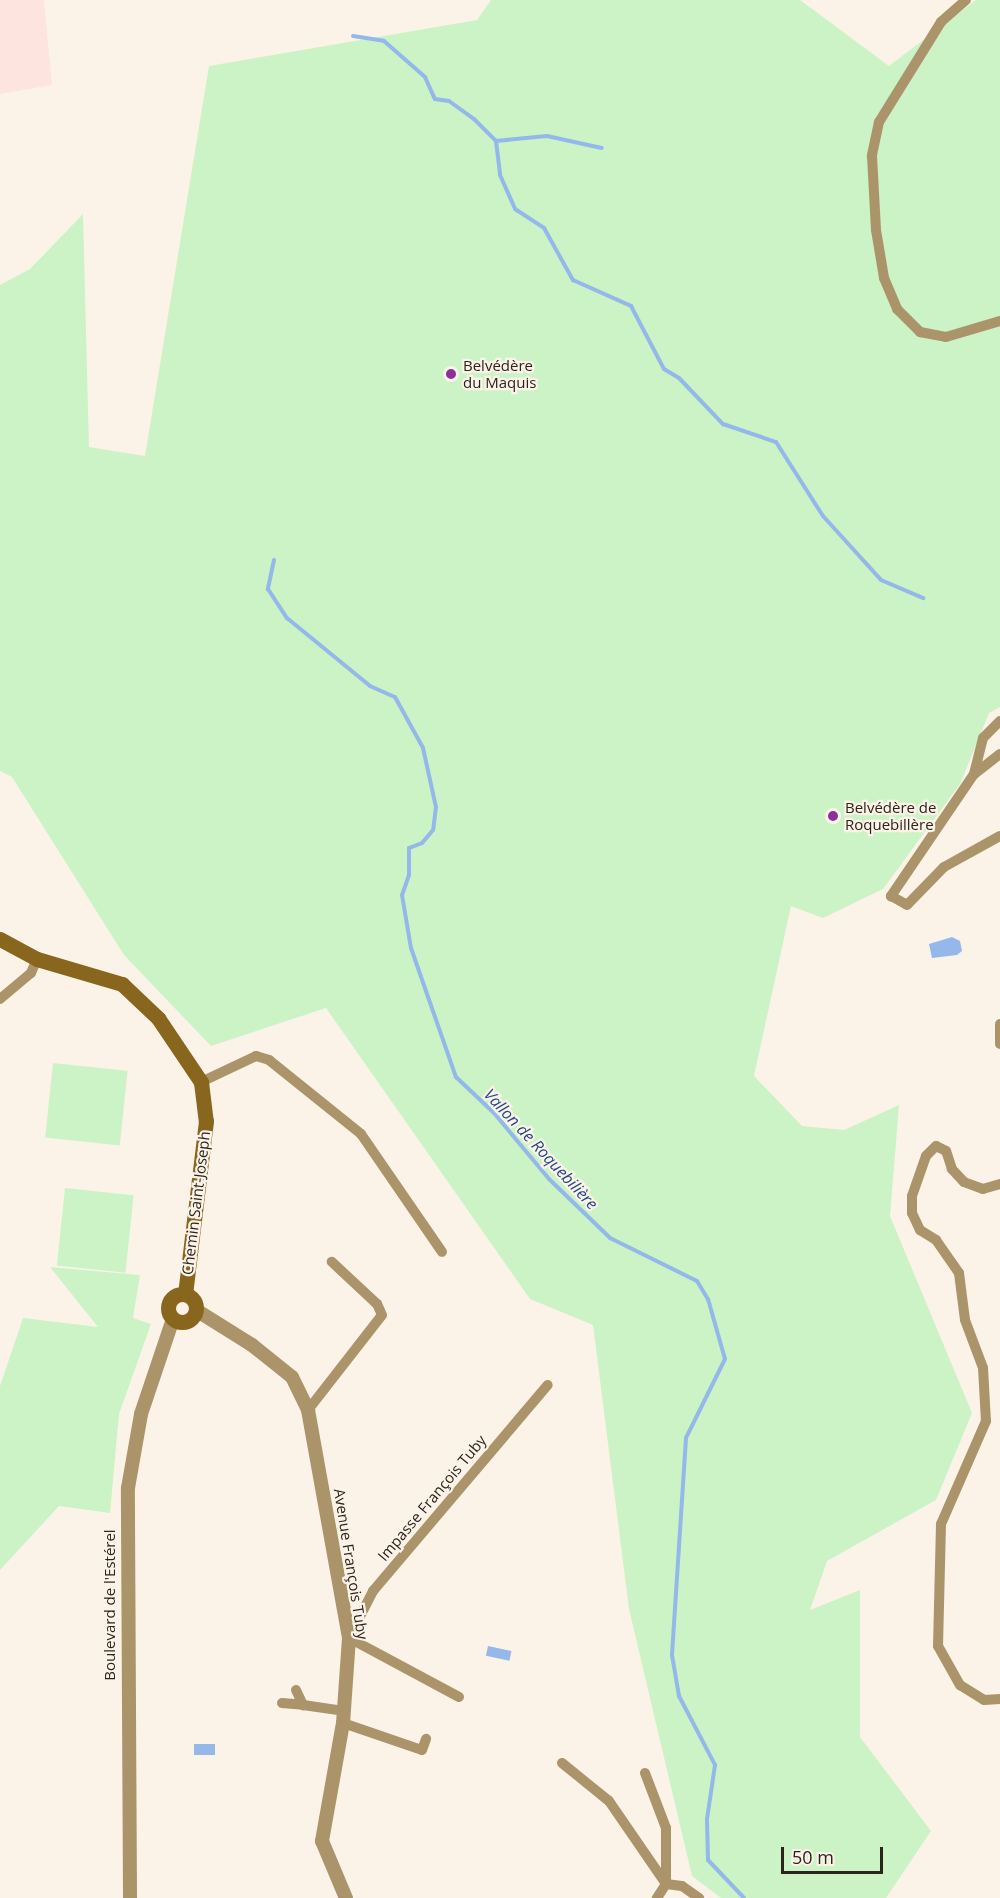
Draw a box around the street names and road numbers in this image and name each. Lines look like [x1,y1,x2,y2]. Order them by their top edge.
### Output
street label: Chemin Saint-Joseph [178,1130,214,1276]
street label: Impasse François Tuby [374,1431,490,1565]
street label: Avenue François Tuby [330,1487,372,1641]
street label: Boulevard de l'Estérel [101,1529,119,1681]

